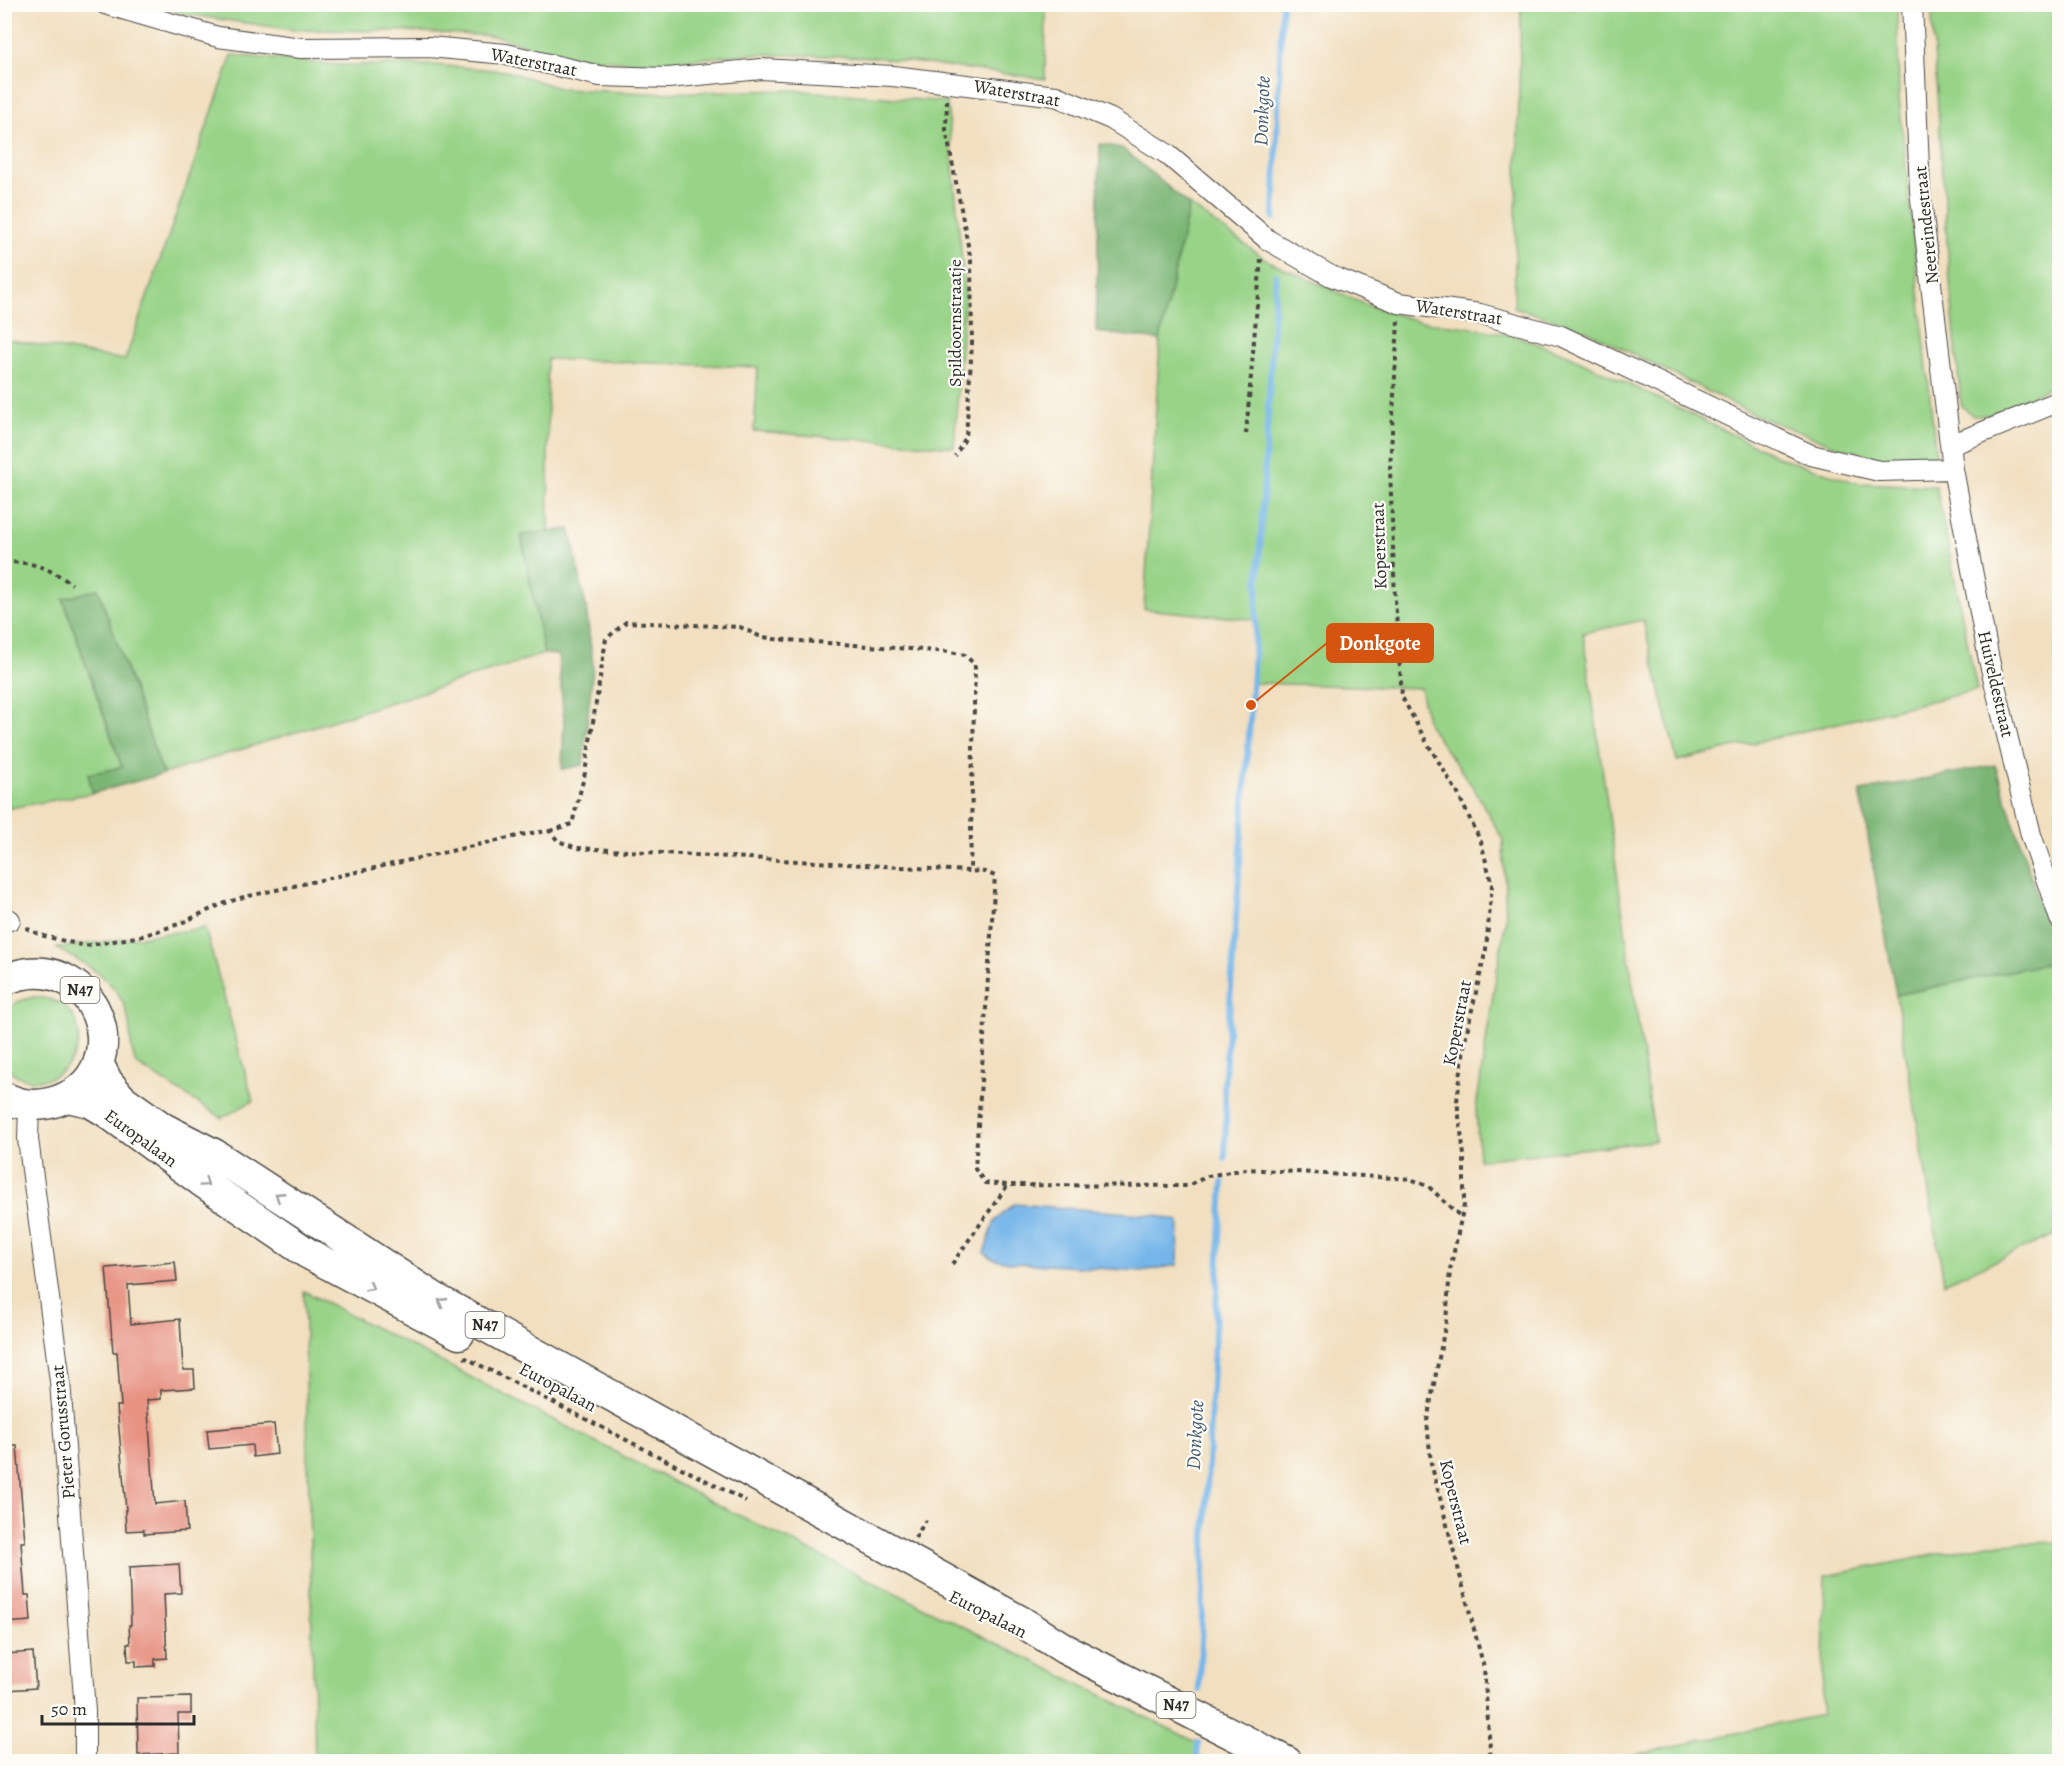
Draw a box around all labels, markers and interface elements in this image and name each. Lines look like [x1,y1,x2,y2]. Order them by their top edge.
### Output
street label: Waterstraat [488,42,579,82]
street label: Waterstraat [971,73,1062,112]
water label: Donkgote [1247,75,1277,147]
street label: Neereindestraat [1908,165,1944,285]
street label: Spildoornstraatje [943,259,967,387]
street label: Waterstraat [1413,293,1504,331]
street label: Koperstraat [1365,502,1393,590]
callout: Donkgote [1327,624,1433,662]
street label: Huiveldestraat [1972,628,2020,740]
text: Donkgote [1339,630,1421,657]
road number: N47 [60,977,100,1003]
street label: Koperstraat [1437,978,1477,1068]
street label: Europalaan [100,1103,182,1173]
one-way arrow [198,1176,209,1187]
one-way arrow [274,1192,285,1203]
one-way arrow [364,1279,375,1291]
one-way arrow [438,1298,448,1309]
road number: N47 [466,1312,504,1338]
street label: Europalaan [515,1357,601,1418]
street label: Pieter Gorusstraat [45,1364,81,1500]
water label: Donkgote [1180,1399,1210,1471]
street label: Koperstraat [1434,1457,1478,1547]
street label: Europalaan [945,1584,1031,1644]
scale bar [42,1688,194,1726]
road number: N47 [1156,1692,1196,1718]
text: 50 m [51,1697,87,1721]

